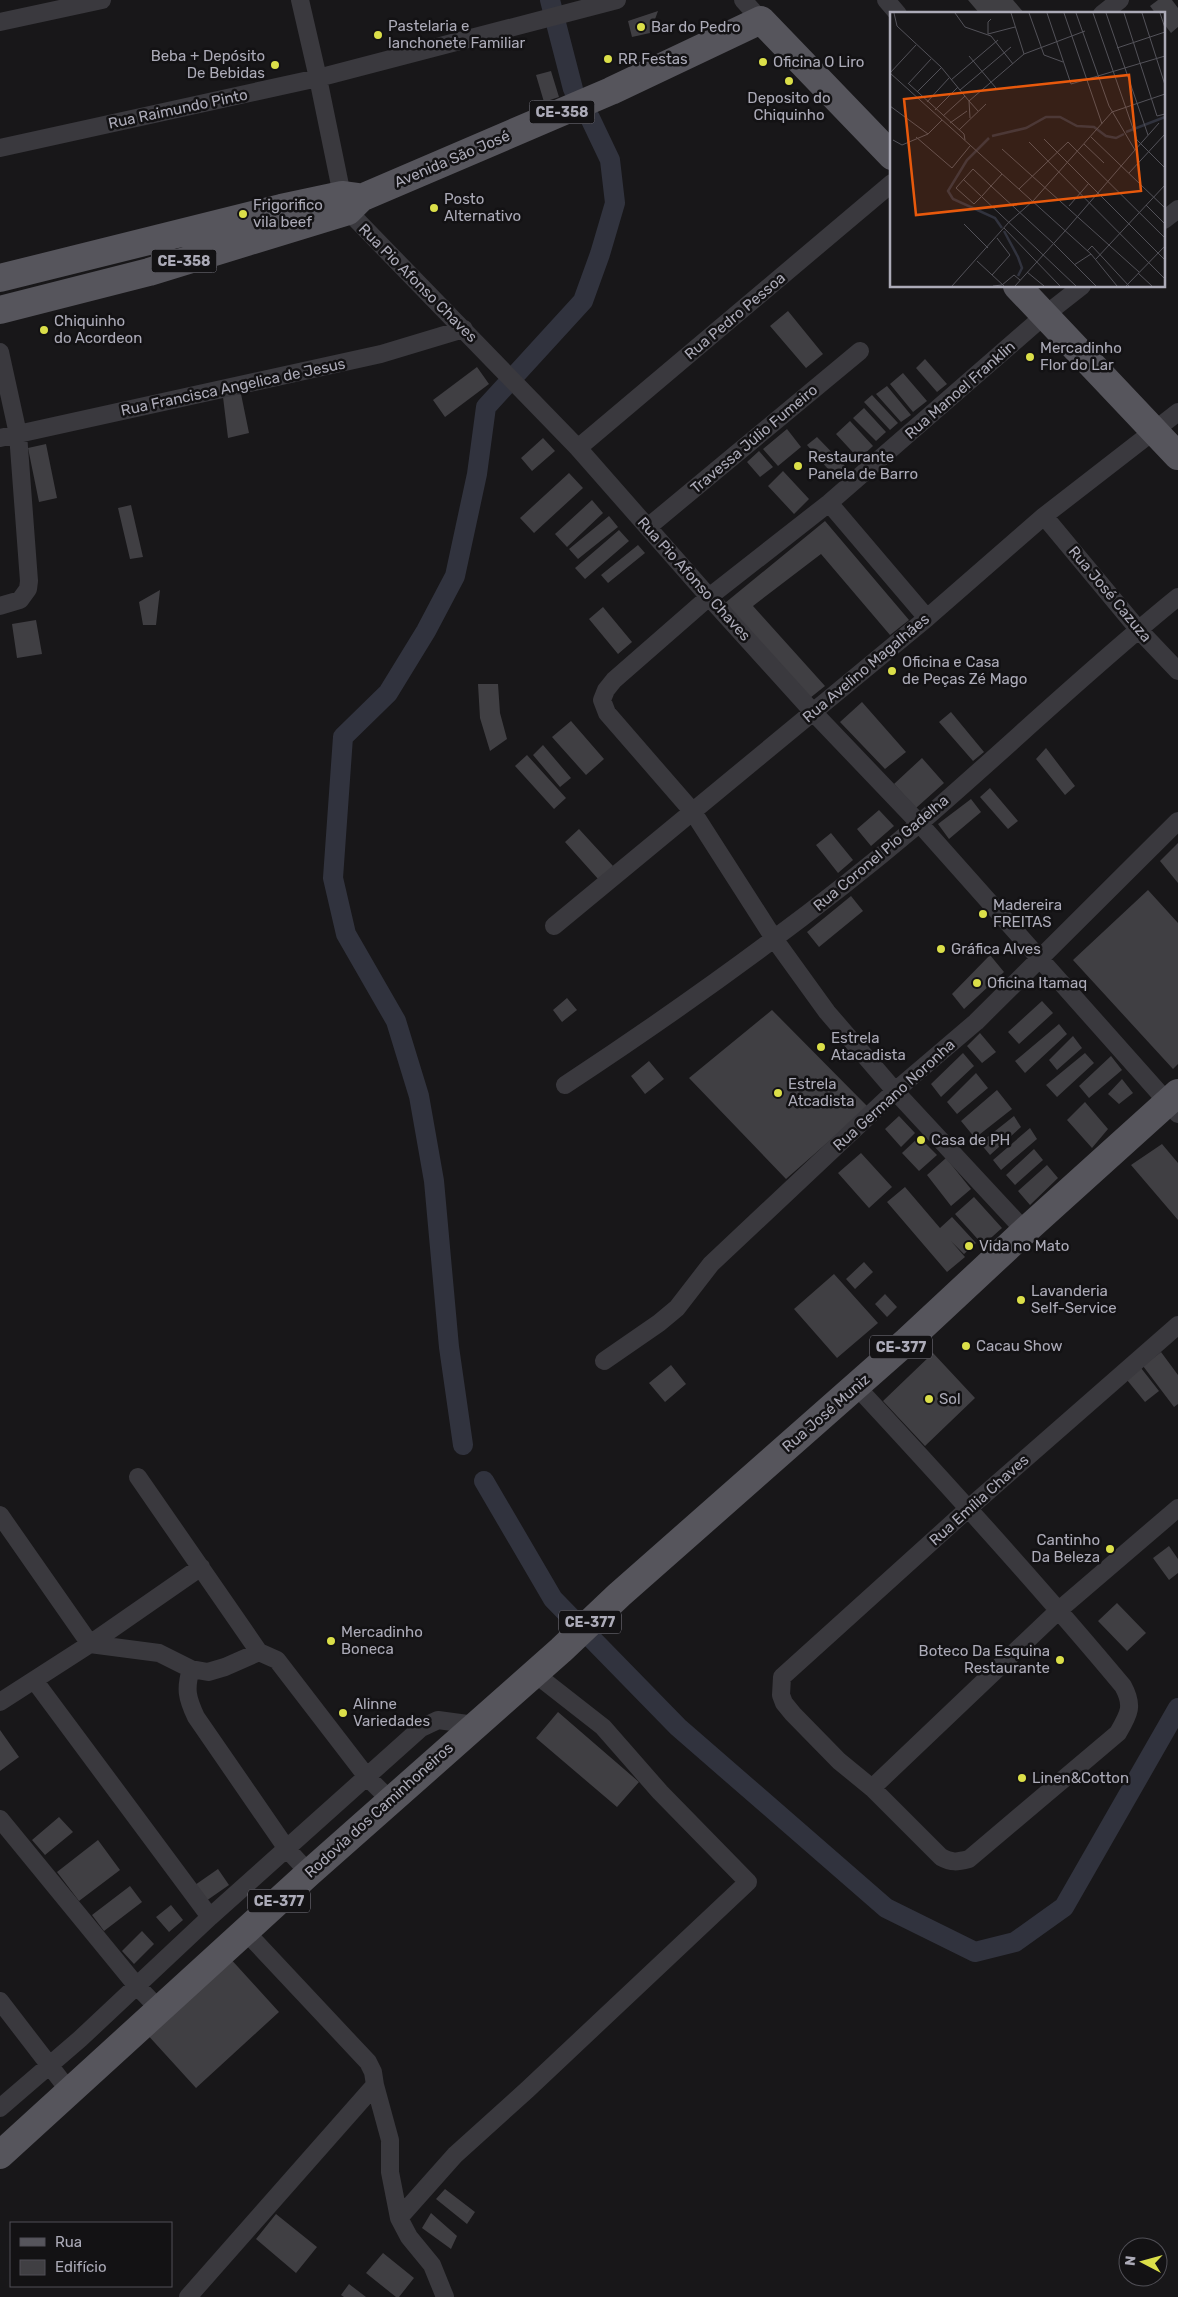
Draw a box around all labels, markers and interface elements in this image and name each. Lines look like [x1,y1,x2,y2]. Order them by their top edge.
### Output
inset map [890,12,1166,288]
place label: Pastelaria e lanchonete Familiar [388,17,526,52]
place label: Bar do Pedro [651,18,741,36]
marker: Bar do Pedro [635,21,647,33]
marker: Pastelaria e lanchonete Familiar [372,29,384,41]
place label: Beba + Depósito De Bebidas [151,47,265,82]
place label: RR Festas [618,50,688,68]
marker: RR Festas [602,53,614,65]
place label: Oficina O Liro [773,53,864,71]
marker: Oficina O Liro [757,56,769,68]
marker: Beba + Depósito De Bebidas [269,59,281,71]
marker: Deposito do Chiquinho [783,75,795,87]
street label: Rua Raimundo Pinto [107,85,249,133]
place label: Deposito do Chiquinho [747,89,831,124]
road number: CE-358 [530,100,594,124]
street label: Avenida São José [392,127,512,191]
place label: Posto Alternativo [444,190,521,225]
place label: Frigorifico vila beef [253,196,323,231]
marker: Posto Alternativo [428,202,440,214]
marker: Frigorifico vila beef [237,208,249,220]
street label: Rua Pio Afonso Chaves [355,220,481,346]
road number: CE-358 [152,250,216,272]
street label: Rua Pedro Pessoa [681,269,789,363]
place label: Chiquinho do Acordeon [54,312,142,347]
marker: Chiquinho do Acordeon [38,324,50,336]
street label: Rua Manoel Franklin [901,337,1019,443]
place label: Mercadinho Flor do Lar [1040,339,1122,374]
marker: Mercadinho Flor do Lar [1024,351,1036,363]
street label: Rua Francisca Angelica de Jesus [119,354,347,420]
street label: Travessa Júlio Fumeiro [687,381,821,497]
place label: Restaurante Panela de Barro [808,448,918,483]
marker: Restaurante Panela de Barro [792,460,804,472]
street label: Rua Pio Afonso Chaves [634,513,755,645]
street label: Rua José Cazuza [1065,542,1155,646]
street label: Rua Avelino Magalhães [799,610,933,726]
place label: Oficina e Casa de Peças Zé Mago [902,653,1027,688]
marker: Oficina e Casa de Peças Zé Mago [886,665,898,677]
street label: Rua Coronel Pio Gadelha [810,791,952,915]
place label: Madereira FREITAS [993,896,1062,931]
marker: Madereira FREITAS [977,908,989,920]
place label: Gráfica Alves [951,940,1041,958]
marker: Gráfica Alves [935,943,947,955]
place label: Oficina Itamaq [987,974,1087,992]
marker: Oficina Itamaq [971,977,983,989]
place label: Estrela Atacadista [831,1029,906,1064]
street label: Rua Germano Noronha [829,1036,959,1154]
marker: Estrela Atacadista [815,1041,827,1053]
place label: Estrela Atcadista [788,1075,854,1110]
marker: Estrela Atcadista [772,1087,784,1099]
place label: Casa de PH [931,1131,1010,1149]
marker: Casa de PH [915,1134,927,1146]
place label: Vida no Mato [979,1237,1069,1255]
marker: Vida no Mato [963,1240,975,1252]
place label: Lavanderia Self-Service [1031,1282,1117,1317]
marker: Lavanderia Self-Service [1015,1294,1027,1306]
road number: CE-377 [870,1335,932,1358]
place label: Cacau Show [976,1337,1062,1355]
marker: Cacau Show [960,1340,972,1352]
street label: Rua José Muniz [779,1370,874,1456]
place label: Sol [939,1390,961,1408]
marker: Sol [923,1393,935,1405]
street label: Rua Emília Chaves [926,1450,1033,1549]
place label: Cantinho Da Beleza [1031,1531,1100,1566]
marker: Cantinho Da Beleza [1104,1543,1116,1555]
road number: CE-377 [559,1610,621,1634]
place label: Mercadinho Boneca [341,1623,423,1658]
marker: Mercadinho Boneca [325,1635,337,1647]
place label: Boteco Da Esquina Restaurante [919,1642,1050,1677]
marker: Boteco Da Esquina Restaurante [1054,1654,1066,1666]
place label: Alinne Variedades [353,1695,431,1730]
marker: Alinne Variedades [337,1707,349,1719]
street label: Rodovia dos Caminhoneiros [301,1738,457,1881]
place label: Linen&Cotton [1032,1769,1129,1787]
marker: Linen&Cotton [1016,1772,1028,1784]
road number: CE-377 [248,1890,310,1912]
legend [10,2222,172,2287]
text: Rua [55,2233,82,2251]
north arrow [1118,2237,1168,2287]
text: N [1122,2255,1140,2267]
text: Edifício [55,2258,107,2276]

